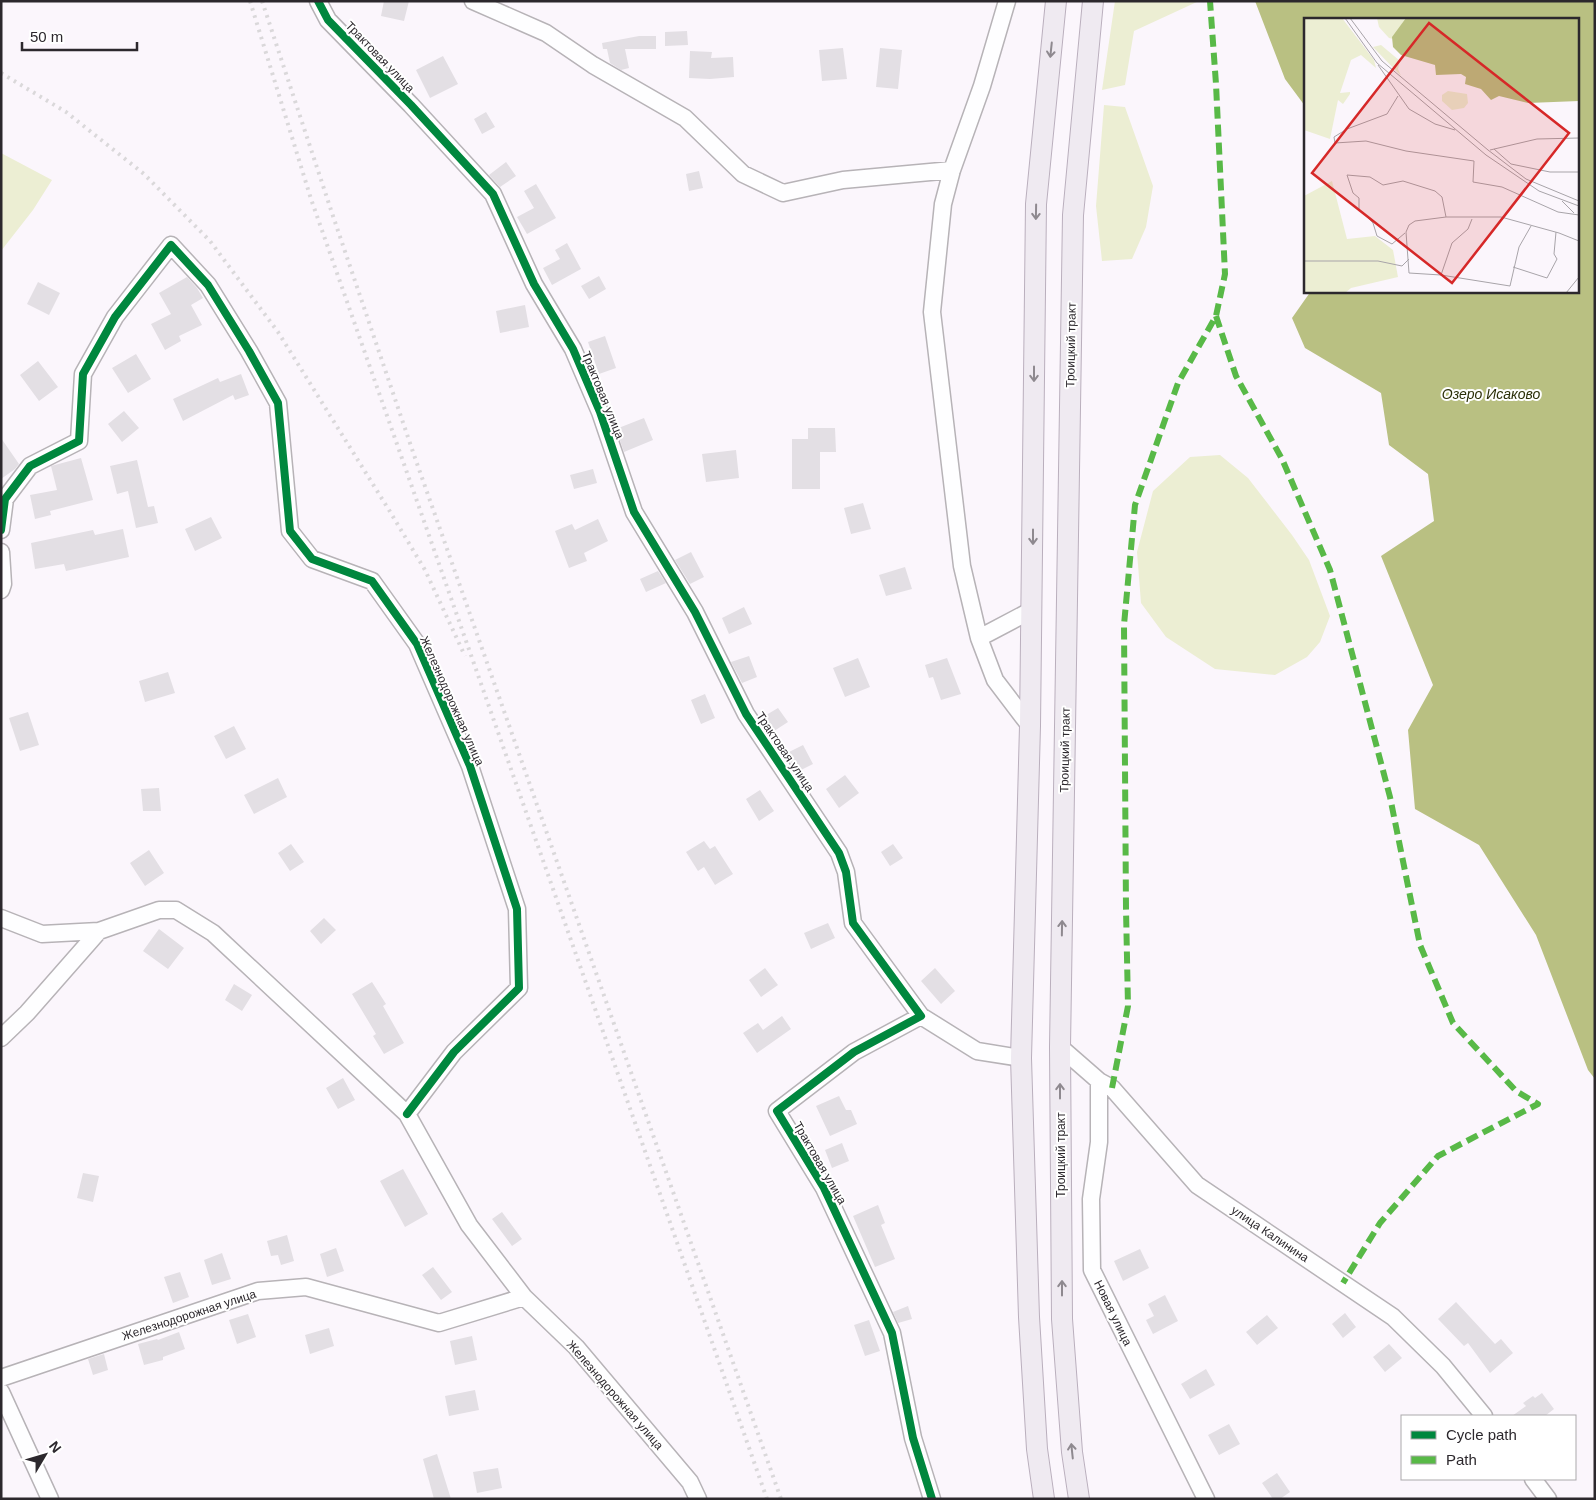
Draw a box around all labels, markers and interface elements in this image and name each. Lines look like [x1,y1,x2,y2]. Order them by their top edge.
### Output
inset map [1304,18,1578,292]
street label: Трактовая улица [343,19,418,96]
scale bar [22,20,138,52]
text: 50 m [30,28,63,45]
one-way arrow [1047,41,1056,57]
one-way arrow [1031,203,1041,219]
street label: Троицкий тракт [1063,302,1079,388]
street label: Трактовая улица [579,349,627,441]
one-way arrow [1029,366,1039,382]
water label: Озеро Исаково [1442,386,1540,402]
one-way arrow [1028,528,1038,544]
street label: Железнодорожная улица [417,634,487,768]
street label: Троицкий тракт [1057,707,1073,793]
street label: Трактовая улица [753,709,817,795]
one-way arrow [1057,921,1067,937]
one-way arrow [1055,1083,1065,1100]
street label: Троицкий тракт [1054,1112,1068,1198]
street label: Трактовая улица [791,1119,850,1207]
street label: улица Калинина [1229,1203,1312,1265]
street label: Новая улица [1091,1278,1135,1348]
one-way arrow [1057,1281,1067,1297]
street label: Железнодорожная улица [120,1287,258,1343]
street label: Железнодорожная улица [564,1338,666,1453]
legend [1401,1415,1576,1480]
text: Cycle path [1446,1426,1517,1443]
north arrow [20,1430,70,1480]
text: N [46,1438,65,1456]
one-way arrow [1067,1443,1077,1459]
text: Path [1446,1451,1477,1468]

